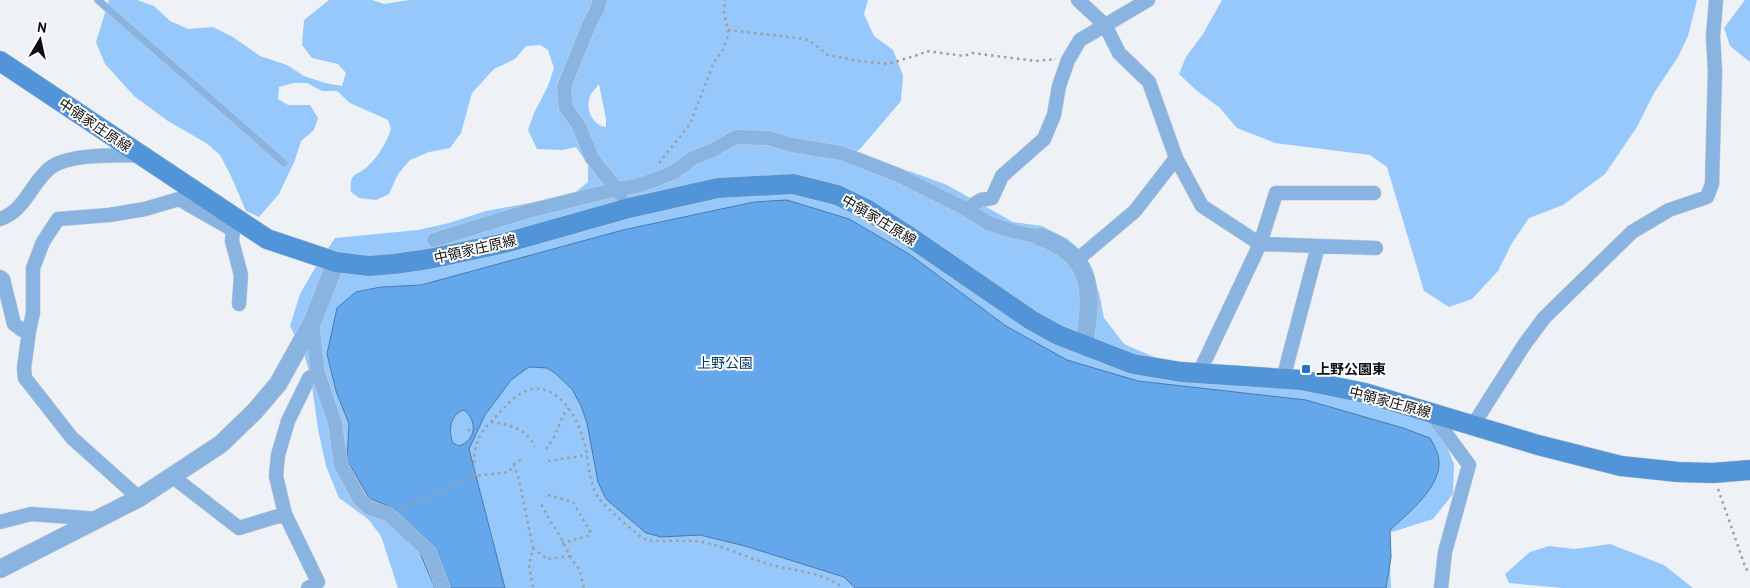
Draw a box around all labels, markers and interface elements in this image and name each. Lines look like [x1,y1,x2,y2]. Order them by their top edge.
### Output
north arrow [15,15,65,65]
text: N [36,18,48,37]
street label: 中領家庄原線 [55,94,135,156]
street label: 中領家庄原線 [838,191,920,249]
street label: 中領家庄原線 [432,231,518,267]
park label: 上野公園 [697,354,753,372]
place label: 上野公園東 [1316,360,1386,378]
marker: 上野公園東 [1300,363,1312,375]
street label: 中領家庄原線 [1347,382,1433,422]

